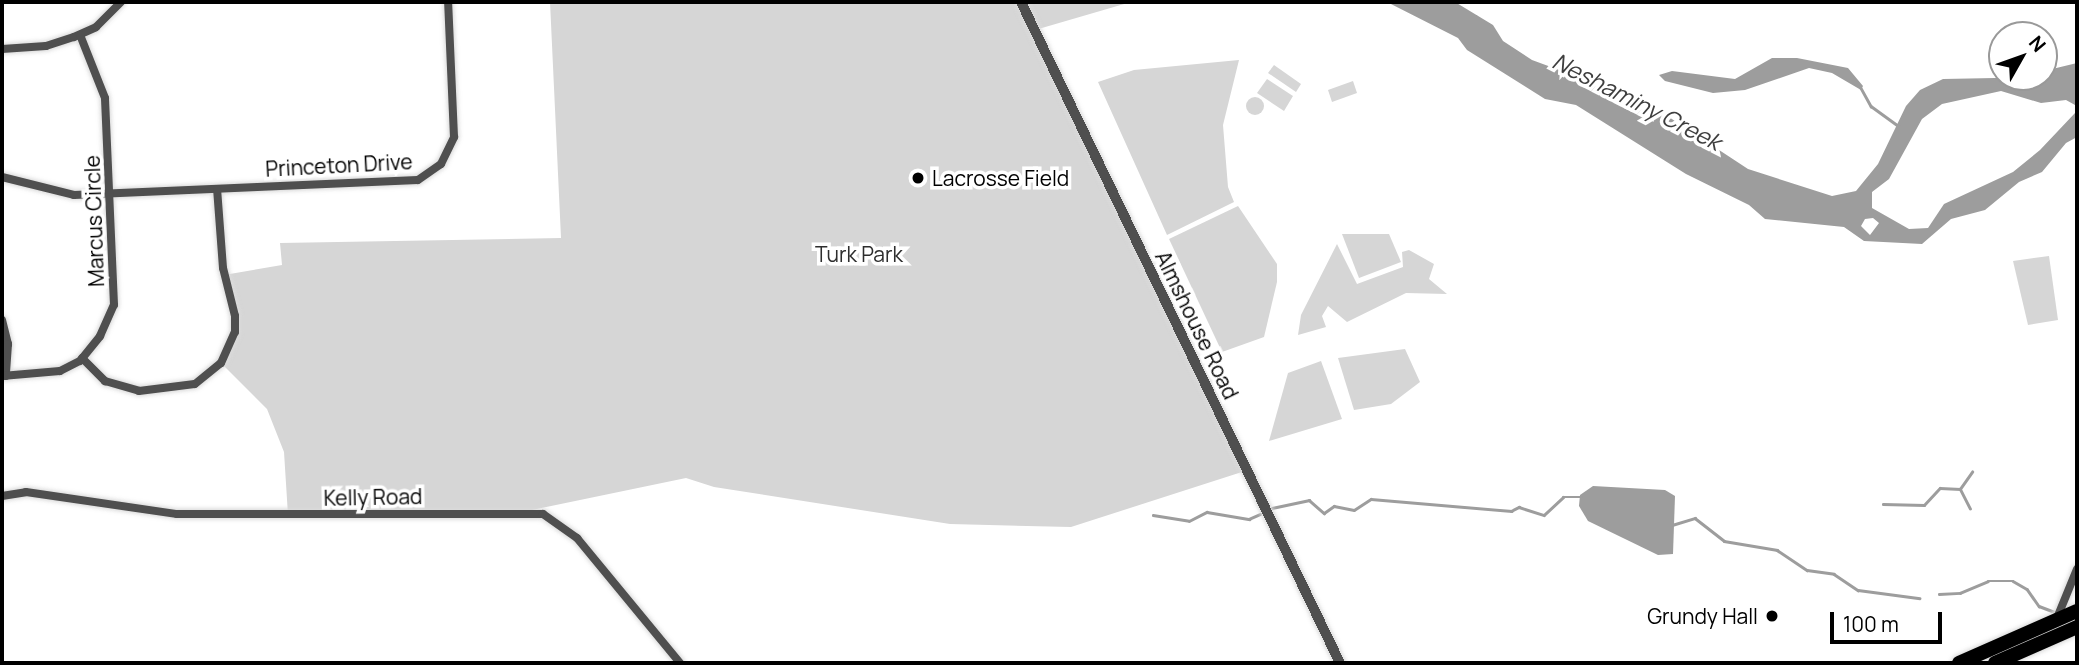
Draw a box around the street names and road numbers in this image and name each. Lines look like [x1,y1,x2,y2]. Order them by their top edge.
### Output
street label: Princeton Drive [265,149,413,181]
street label: Marcus Circle [79,155,109,287]
street label: Almshouse Road [1150,247,1244,403]
street label: Kelly Road [323,484,423,510]

